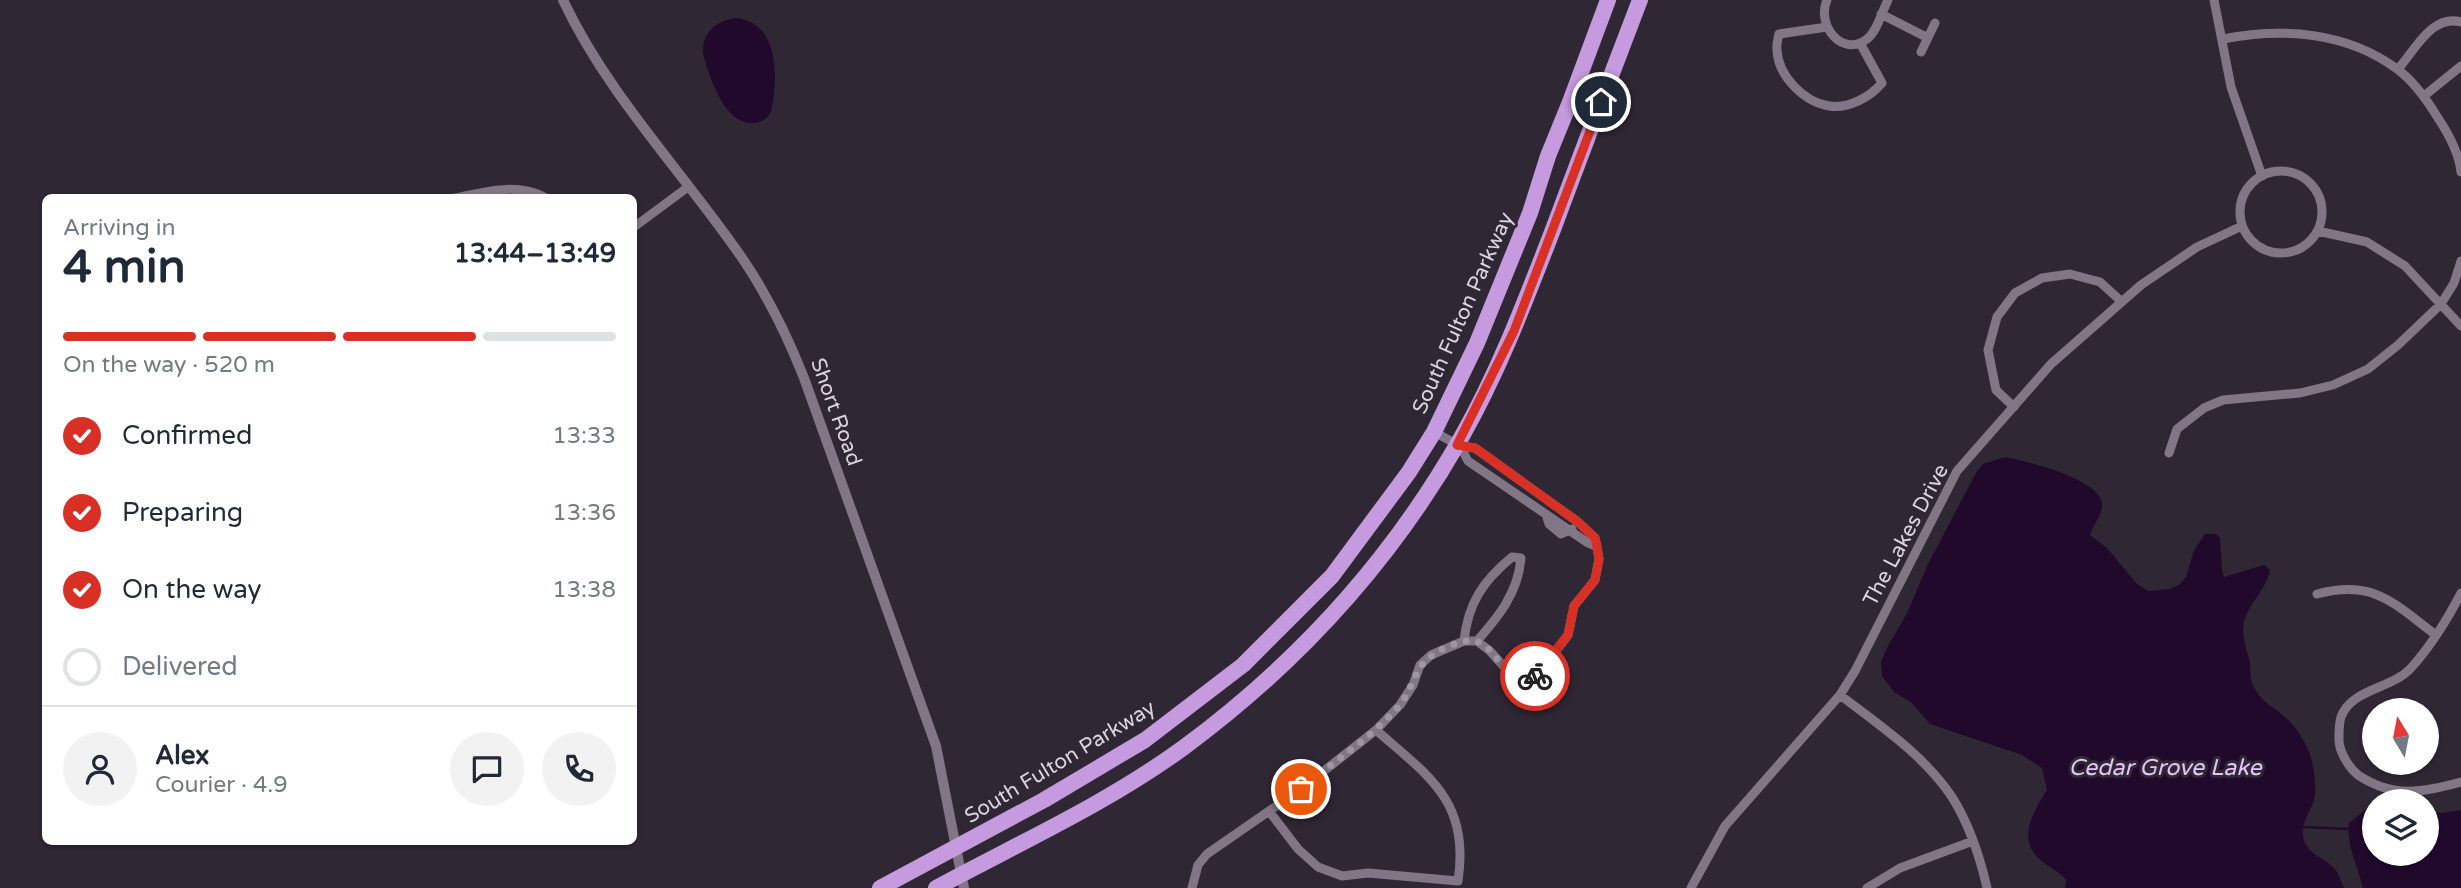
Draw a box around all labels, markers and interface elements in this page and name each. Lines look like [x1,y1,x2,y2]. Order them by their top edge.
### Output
pin [1571,72,1631,132]
icon: home [1582,83,1620,121]
street label: South Fulton Parkway [1407,208,1519,418]
text: Arriving in [63,214,176,242]
text: 13:44–13:49 [454,238,616,269]
text: 4 min [63,240,186,295]
text: On the way · 520 m [63,351,275,379]
street label: Short Road [805,355,867,469]
icon: check [63,417,101,455]
text: Confirmed [122,420,252,451]
text: 13:33 [552,422,616,450]
street label: The Lakes Drive [1858,460,1954,610]
icon: check [63,494,101,532]
text: Preparing [122,497,243,528]
text: 13:36 [552,499,616,527]
icon: check [63,571,101,609]
text: On the way [122,574,262,605]
text: 13:38 [552,576,616,604]
courier [1500,641,1570,711]
text: Delivered [122,651,238,682]
icon: bike [1516,657,1554,695]
street label: South Fulton Parkway [960,695,1160,829]
north arrow [2362,698,2440,775]
map controls [2362,698,2439,866]
button: person [63,732,137,806]
button: chat [450,732,524,806]
button: phone [542,732,616,806]
text: Alex [155,740,209,771]
water label: Cedar Grove Lake [2068,754,2264,782]
pin [1271,759,1331,819]
icon: bag [1282,770,1320,808]
text: Courier · 4.9 [155,771,288,799]
button: layers [2362,789,2439,866]

